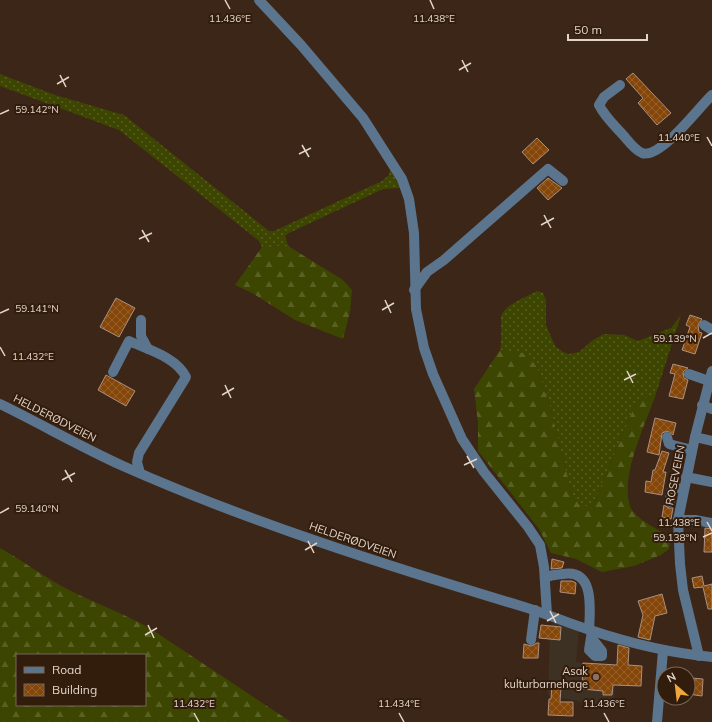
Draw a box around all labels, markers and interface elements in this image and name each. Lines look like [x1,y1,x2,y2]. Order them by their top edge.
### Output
text: 11.436°E [209,12,251,25]
text: 11.438°E [413,12,455,25]
scale bar [568,16,647,42]
text: 50 m [574,22,602,37]
text: 59.142°N [15,103,59,116]
text: 11.440°E [658,131,700,144]
text: 59.141°N [15,302,59,315]
text: 59.139°N [653,332,697,345]
text: 11.432°E [12,350,54,363]
street label: HELDERØDVEIEN [11,391,99,445]
street label: ROSEVEIEN [662,444,688,506]
text: 59.140°N [15,502,59,515]
text: 11.438°E [658,516,700,529]
street label: HELDERØDVEIEN [308,519,398,561]
text: 59.138°N [653,531,697,544]
legend [16,654,146,706]
text: Road [52,662,81,677]
place label: Asak kulturbarnehage [504,664,588,691]
north arrow [656,666,696,706]
text: N [664,669,678,685]
marker: Asak kulturbarnehage [591,672,601,682]
text: Building [52,682,97,697]
text: 11.432°E [173,697,215,710]
text: 11.434°E [378,697,420,710]
text: 11.436°E [583,697,625,710]

